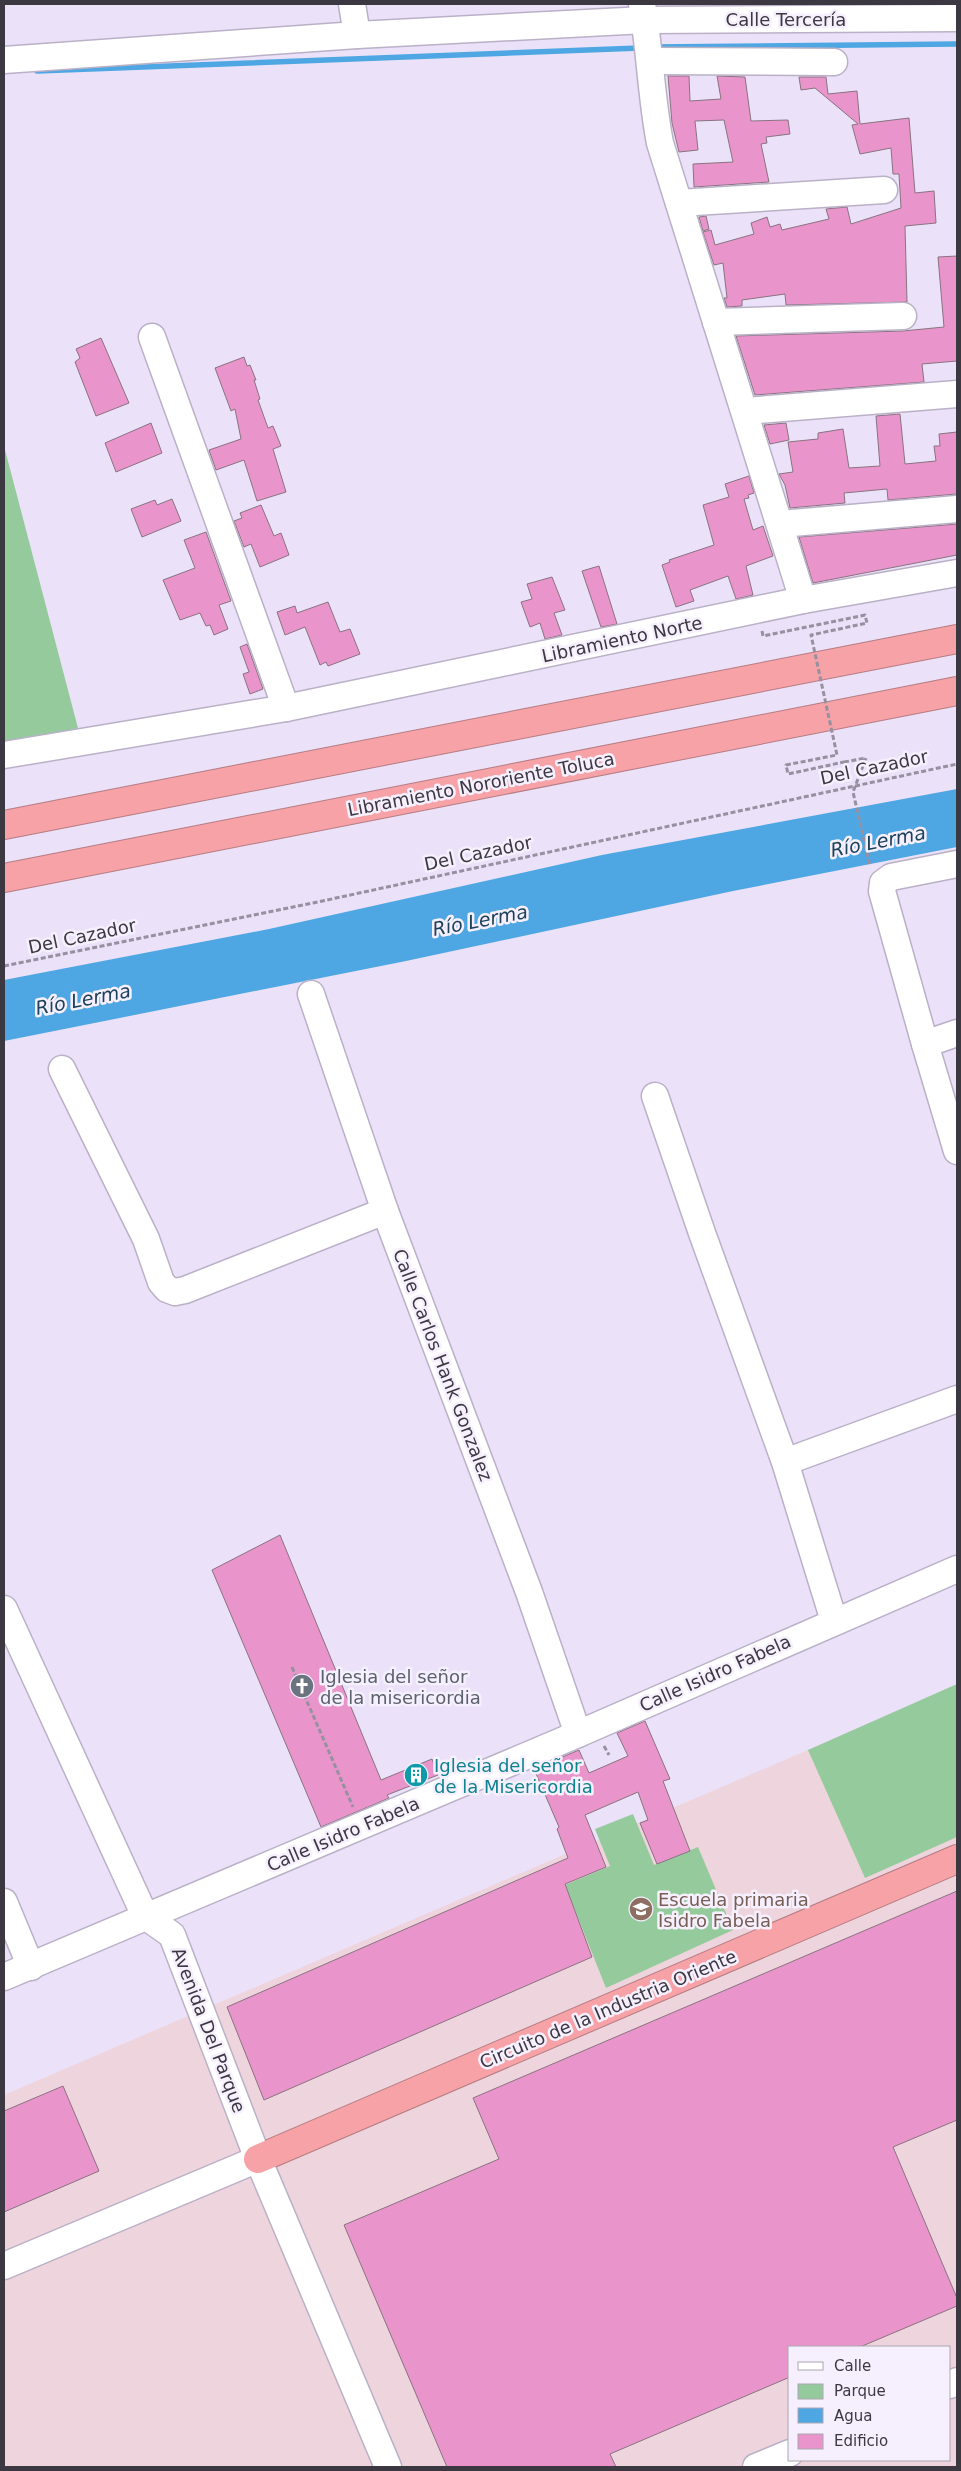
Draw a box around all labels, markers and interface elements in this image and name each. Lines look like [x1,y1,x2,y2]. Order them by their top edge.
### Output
street label: Calle Tercería [726,9,846,30]
street label: Libramiento Norte [540,612,704,666]
street label: Del Cazador [818,745,930,789]
street label: Libramiento Nororiente Toluca [346,748,616,820]
water label: Río Lerma [829,821,927,861]
street label: Del Cazador [422,831,534,875]
water label: Río Lerma [431,900,529,940]
street label: Del Cazador [26,914,138,958]
water label: Río Lerma [34,979,132,1019]
street label: Calle Carlos Hank Gonzalez [389,1246,497,1484]
street label: Calle Isidro Fabela [636,1630,794,1716]
place label: Iglesia del señor de la misericordia [320,1666,481,1708]
church icon: Iglesia del señor de la misericordia [289,1673,315,1699]
place label: Iglesia del señor de la Misericordia [434,1755,593,1797]
building icon: Iglesia del señor de la Misericordia [403,1762,429,1788]
street label: Calle Isidro Fabela [264,1792,422,1876]
place label: Escuela primaria Isidro Fabela [658,1889,809,1931]
school or university icon: Escuela primaria Isidro Fabela [628,1896,654,1922]
street label: Avenida Del Parque [168,1944,250,2116]
street label: Circuito de la Industria Oriente [476,1945,740,2073]
legend [788,2346,951,2461]
text: Calle [834,2357,871,2375]
text: Parque [834,2382,886,2400]
text: Agua [834,2407,872,2425]
text: Edificio [834,2432,888,2450]

